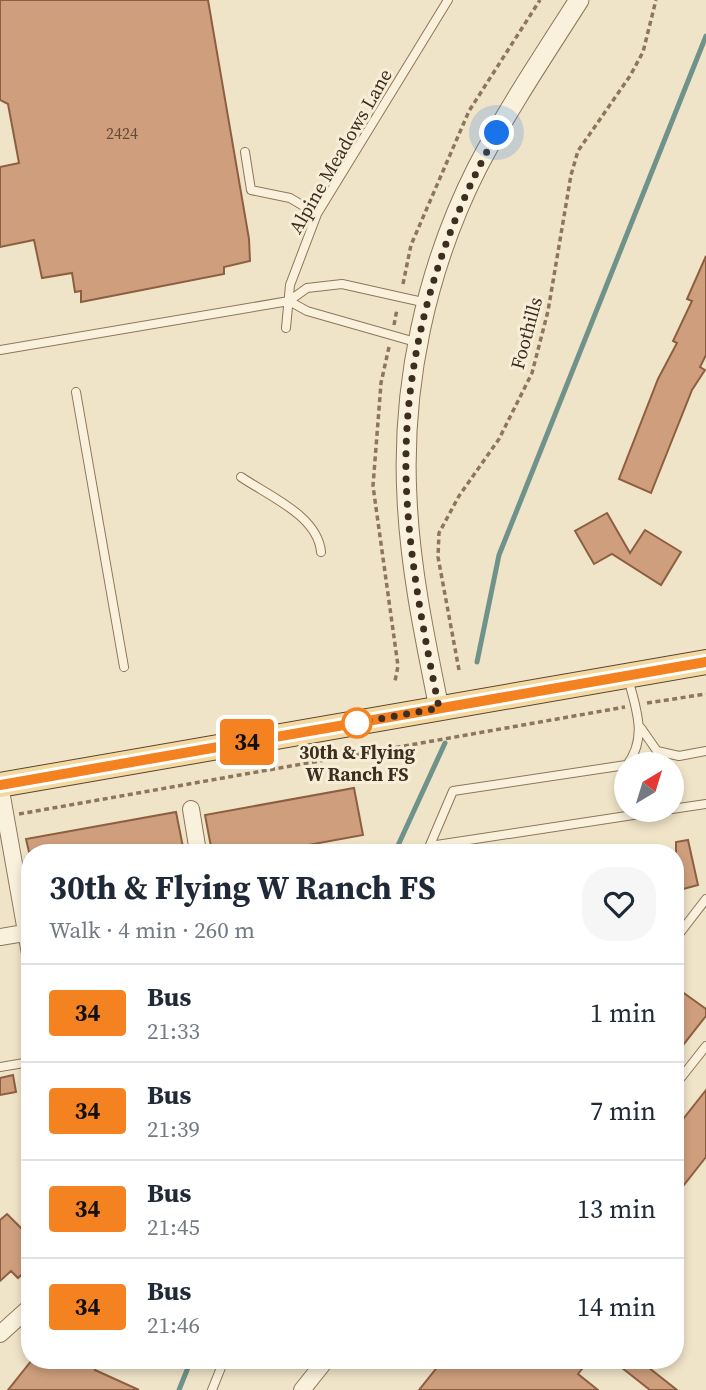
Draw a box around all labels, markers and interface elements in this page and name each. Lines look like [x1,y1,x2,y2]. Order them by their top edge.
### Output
street label: Alpine Meadows Lane [282,64,398,238]
your location [479,115,514,150]
house number: 2424 [106,122,138,144]
street label: Foothills [504,294,548,372]
marker: 30th & Flying W Ranch FS [342,708,372,738]
line badge: 34 [216,719,278,765]
text: 34 [234,725,260,758]
place label: 30th & Flying W Ranch FS [299,739,416,787]
north arrow [614,752,684,822]
map controls [614,752,684,822]
text: 30th & Flying W Ranch FS [49,865,436,910]
button: heart [582,867,656,941]
text: Walk · 4 min · 260 m [49,914,255,946]
text: Bus [147,979,191,1015]
text: 1 min [590,995,656,1031]
text: 34 [74,996,101,1029]
text: 21:33 [147,1015,200,1047]
text: Bus [147,1077,191,1113]
text: 7 min [590,1093,656,1129]
text: 34 [74,1094,101,1127]
text: 21:39 [147,1113,200,1145]
text: Bus [147,1175,191,1211]
text: 13 min [577,1191,656,1227]
text: 34 [74,1192,101,1225]
text: 21:45 [147,1211,200,1243]
text: Bus [147,1273,191,1309]
text: 14 min [577,1289,656,1325]
text: 34 [74,1290,101,1323]
text: 21:46 [147,1309,200,1341]

